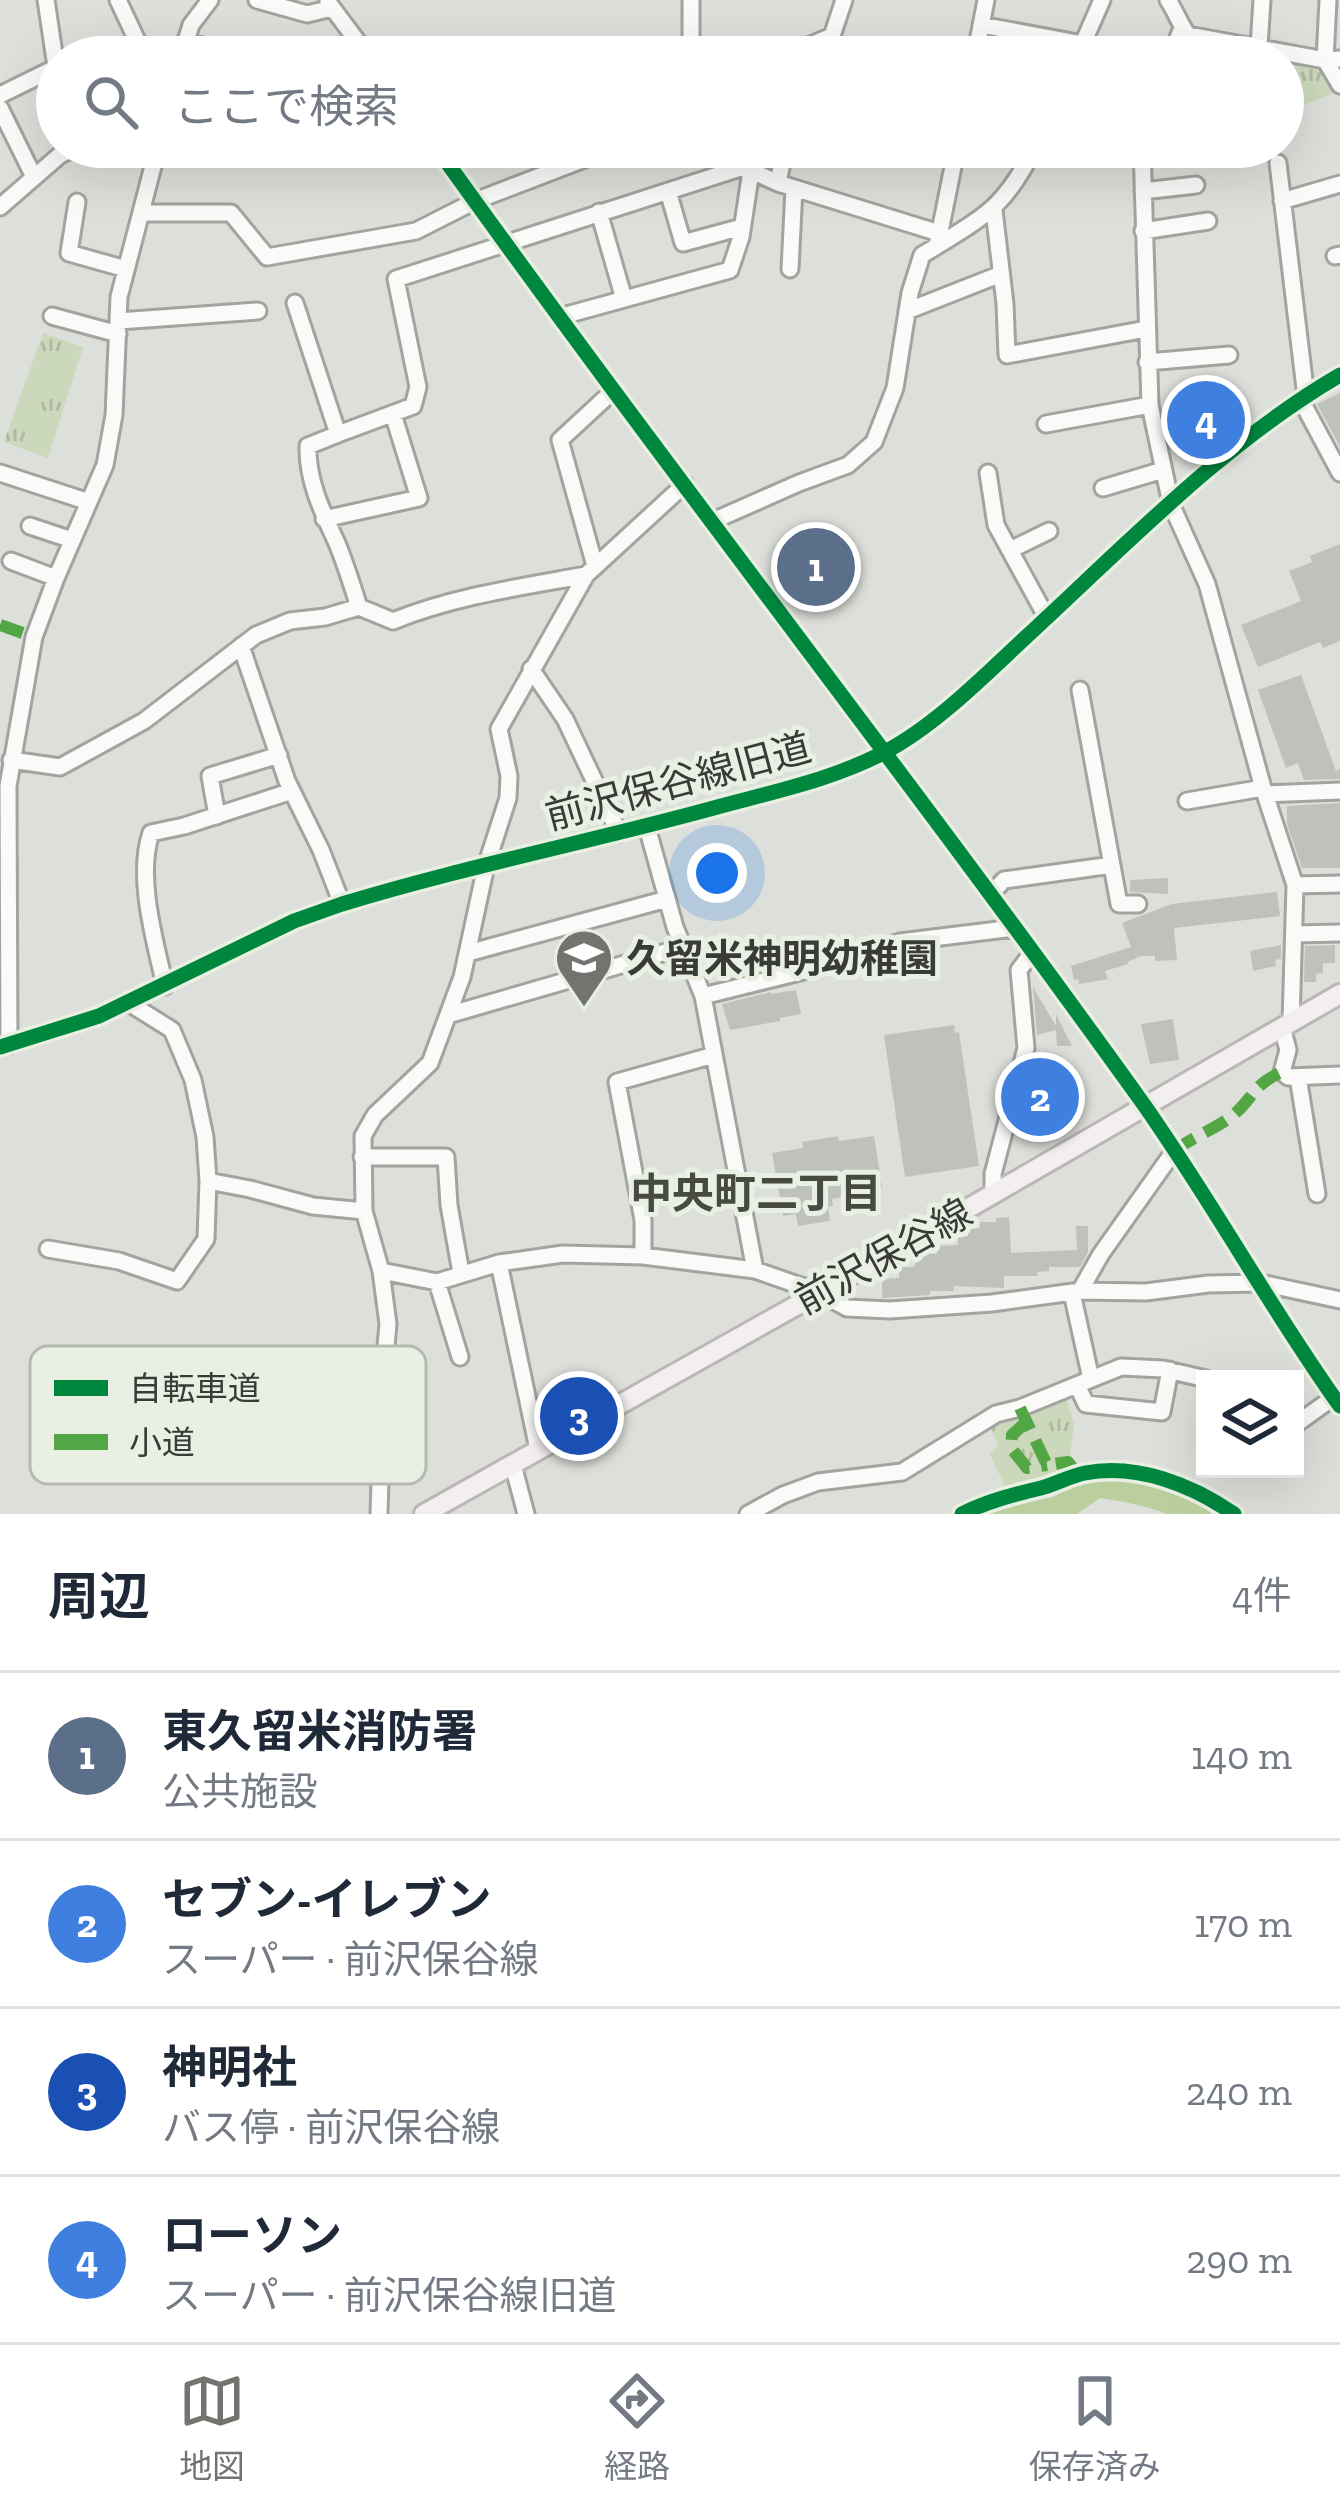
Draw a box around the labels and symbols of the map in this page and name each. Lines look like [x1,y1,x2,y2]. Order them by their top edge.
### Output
pin: 4 [1167,375,1245,465]
pin: 1 [777,522,855,612]
street label: 前沢保谷線旧道 [540,723,816,840]
your location [687,843,747,903]
school or university icon: 久留米神明幼稚園 [553,927,615,1009]
place label: 久留米神明幼稚園 [626,935,938,982]
pin: 2 [1001,1052,1079,1142]
district label: 中央町二丁目 [630,1168,882,1219]
street label: 前沢保谷線 [787,1189,980,1324]
legend [30,1346,426,1484]
text: 自転車道 [129,1369,261,1408]
pin: 3 [540,1371,618,1461]
text: 小道 [129,1423,195,1462]

